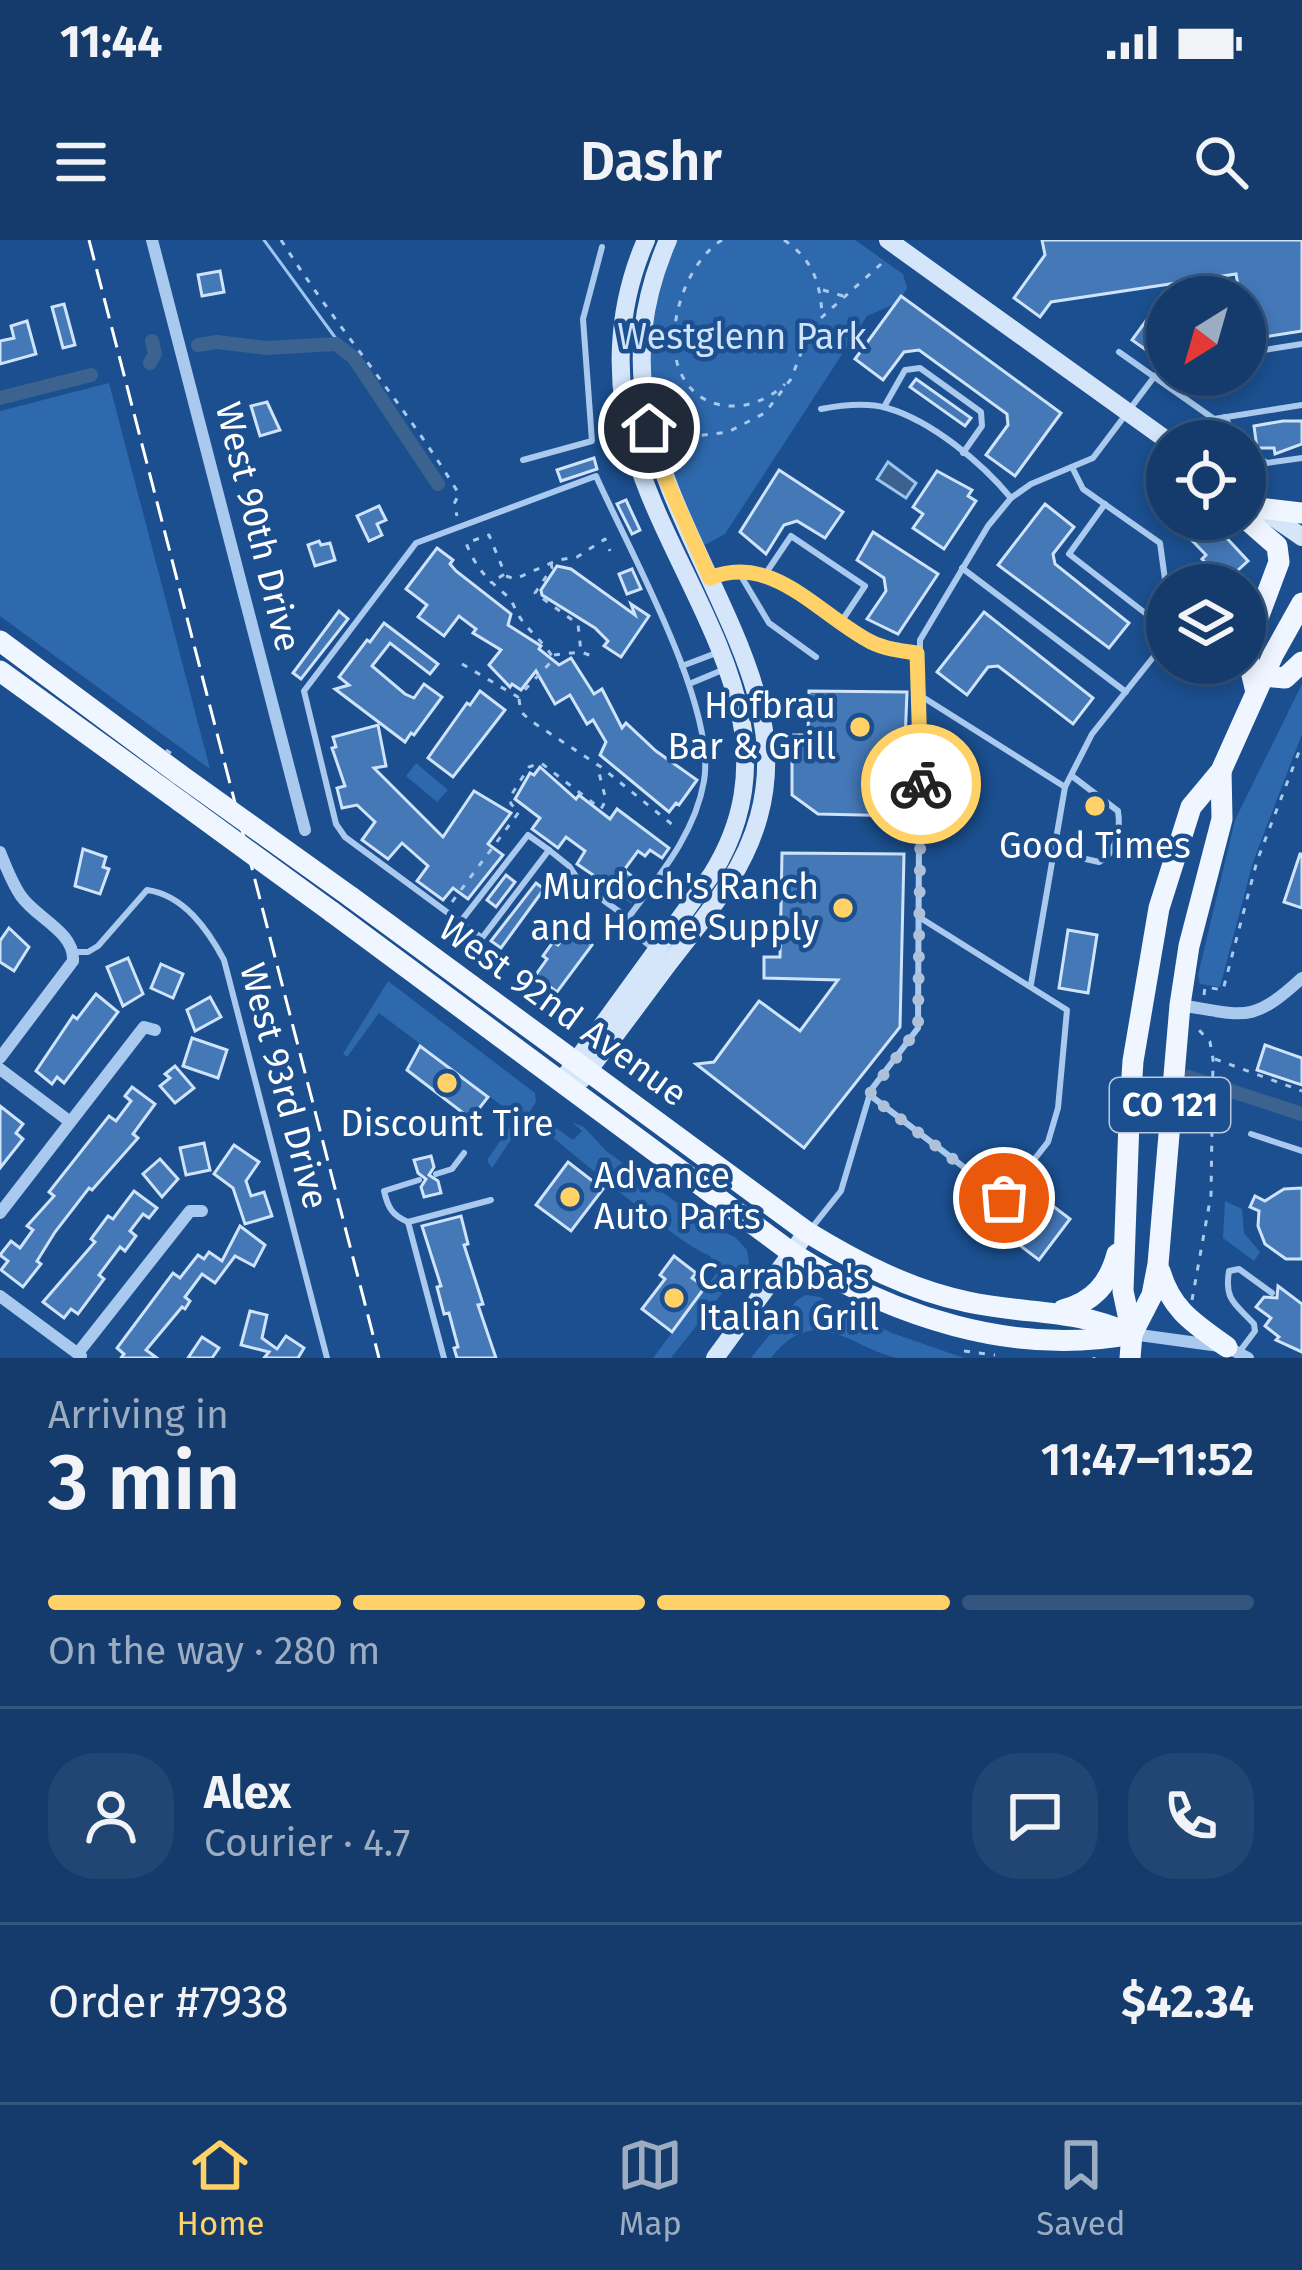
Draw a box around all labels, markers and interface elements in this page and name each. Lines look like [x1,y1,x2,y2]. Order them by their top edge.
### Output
text: 11:44 [60,15,162,69]
icon: menu [48,129,114,195]
icon: search [1188,129,1254,195]
text: Dashr [580,130,722,194]
north arrow [1146,276,1266,396]
map controls [1146,276,1266,684]
park label: Westglenn Park [617,315,867,359]
pin [598,377,700,479]
icon: home [616,395,682,461]
street label: West 90th Drive [206,398,310,656]
button: locate [1146,420,1266,540]
button: layers [1146,564,1266,684]
place label: Hofbrau Bar & Grill [667,684,836,769]
marker: Hofbrau Bar & Grill [847,714,873,740]
courier [861,724,981,844]
icon: bike [888,751,954,817]
marker: Good Times [1082,793,1108,819]
place label: Good Times [999,824,1191,868]
place label: Murdoch's Ranch and Home Supply [530,865,819,950]
marker: Murdoch's Ranch and Home Supply [830,895,856,921]
street label: West 92nd Avenue [430,906,696,1116]
street label: West 93rd Drive [230,958,338,1214]
marker: Discount Tire [434,1070,460,1096]
road number: CO 121 [1110,1078,1230,1132]
place label: Discount Tire [340,1102,554,1146]
pin [953,1147,1055,1249]
place label: Advance Auto Parts [594,1154,761,1239]
icon: bag [971,1165,1037,1231]
marker: Advance Auto Parts [557,1184,583,1210]
place label: Carrabba's Italian Grill [698,1255,879,1340]
marker: Carrabba's Italian Grill [661,1285,687,1311]
text: Arriving in [48,1392,229,1438]
text: 11:47–11:52 [1041,1433,1254,1487]
text: 3 min [48,1436,241,1530]
text: On the way · 280 m [48,1628,380,1674]
button: person [48,1753,174,1879]
button: chat [972,1753,1098,1879]
button: phone [1128,1753,1254,1879]
text: Alex [204,1766,291,1820]
text: Courier · 4.7 [204,1820,410,1866]
text: Order #7938 [48,1975,289,2029]
text: $42.34 [1121,1975,1254,2029]
tab: Home [176,2132,264,2244]
tab: Map [617,2132,683,2244]
tab: Saved [1036,2132,1126,2244]

